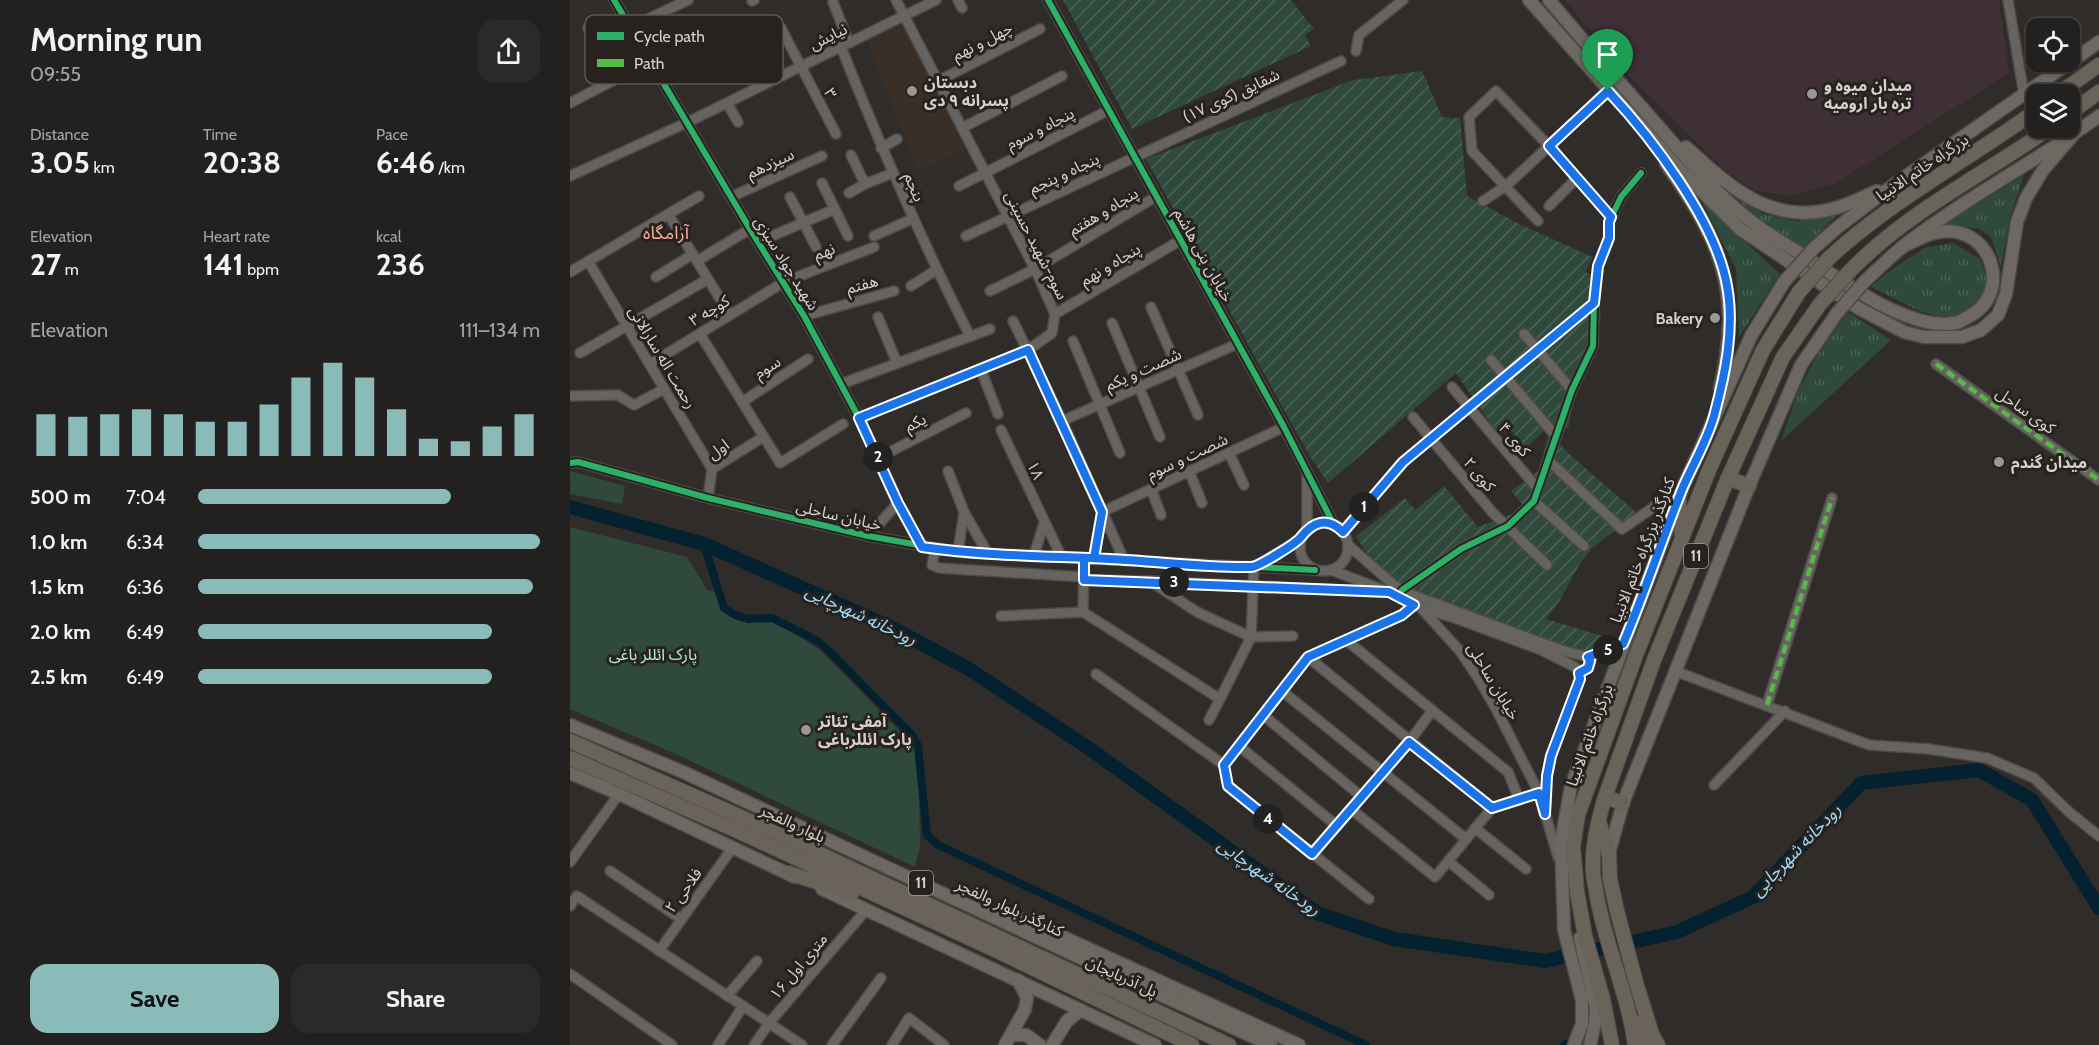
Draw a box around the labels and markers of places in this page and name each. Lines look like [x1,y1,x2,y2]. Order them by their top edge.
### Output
pin [1582,29,1633,91]
place label: دبستان پسرانه ۹ دی [924,73,1009,111]
place label: میدان میوه و تره بار ارومیه [1824,76,1912,113]
marker: دبستان پسرانه ۹ دی [905,84,919,98]
marker: میدان میوه و تره بار ارومیه [1805,87,1819,101]
place label: Bakery [1655,309,1703,328]
marker: Bakery [1708,311,1722,325]
pin: 2 [863,442,893,472]
place label: میدان گندم [2011,453,2087,474]
marker: میدان گندم [1992,455,2006,469]
pin: 1 [1349,492,1379,522]
pin: 3 [1159,567,1189,597]
pin: 5 [1593,635,1623,665]
place label: آمفی تئاتر پارک ائللرباغی [817,712,912,750]
marker: آمفی تئاتر پارک ائللرباغی [799,723,813,737]
pin: 4 [1253,804,1283,834]

